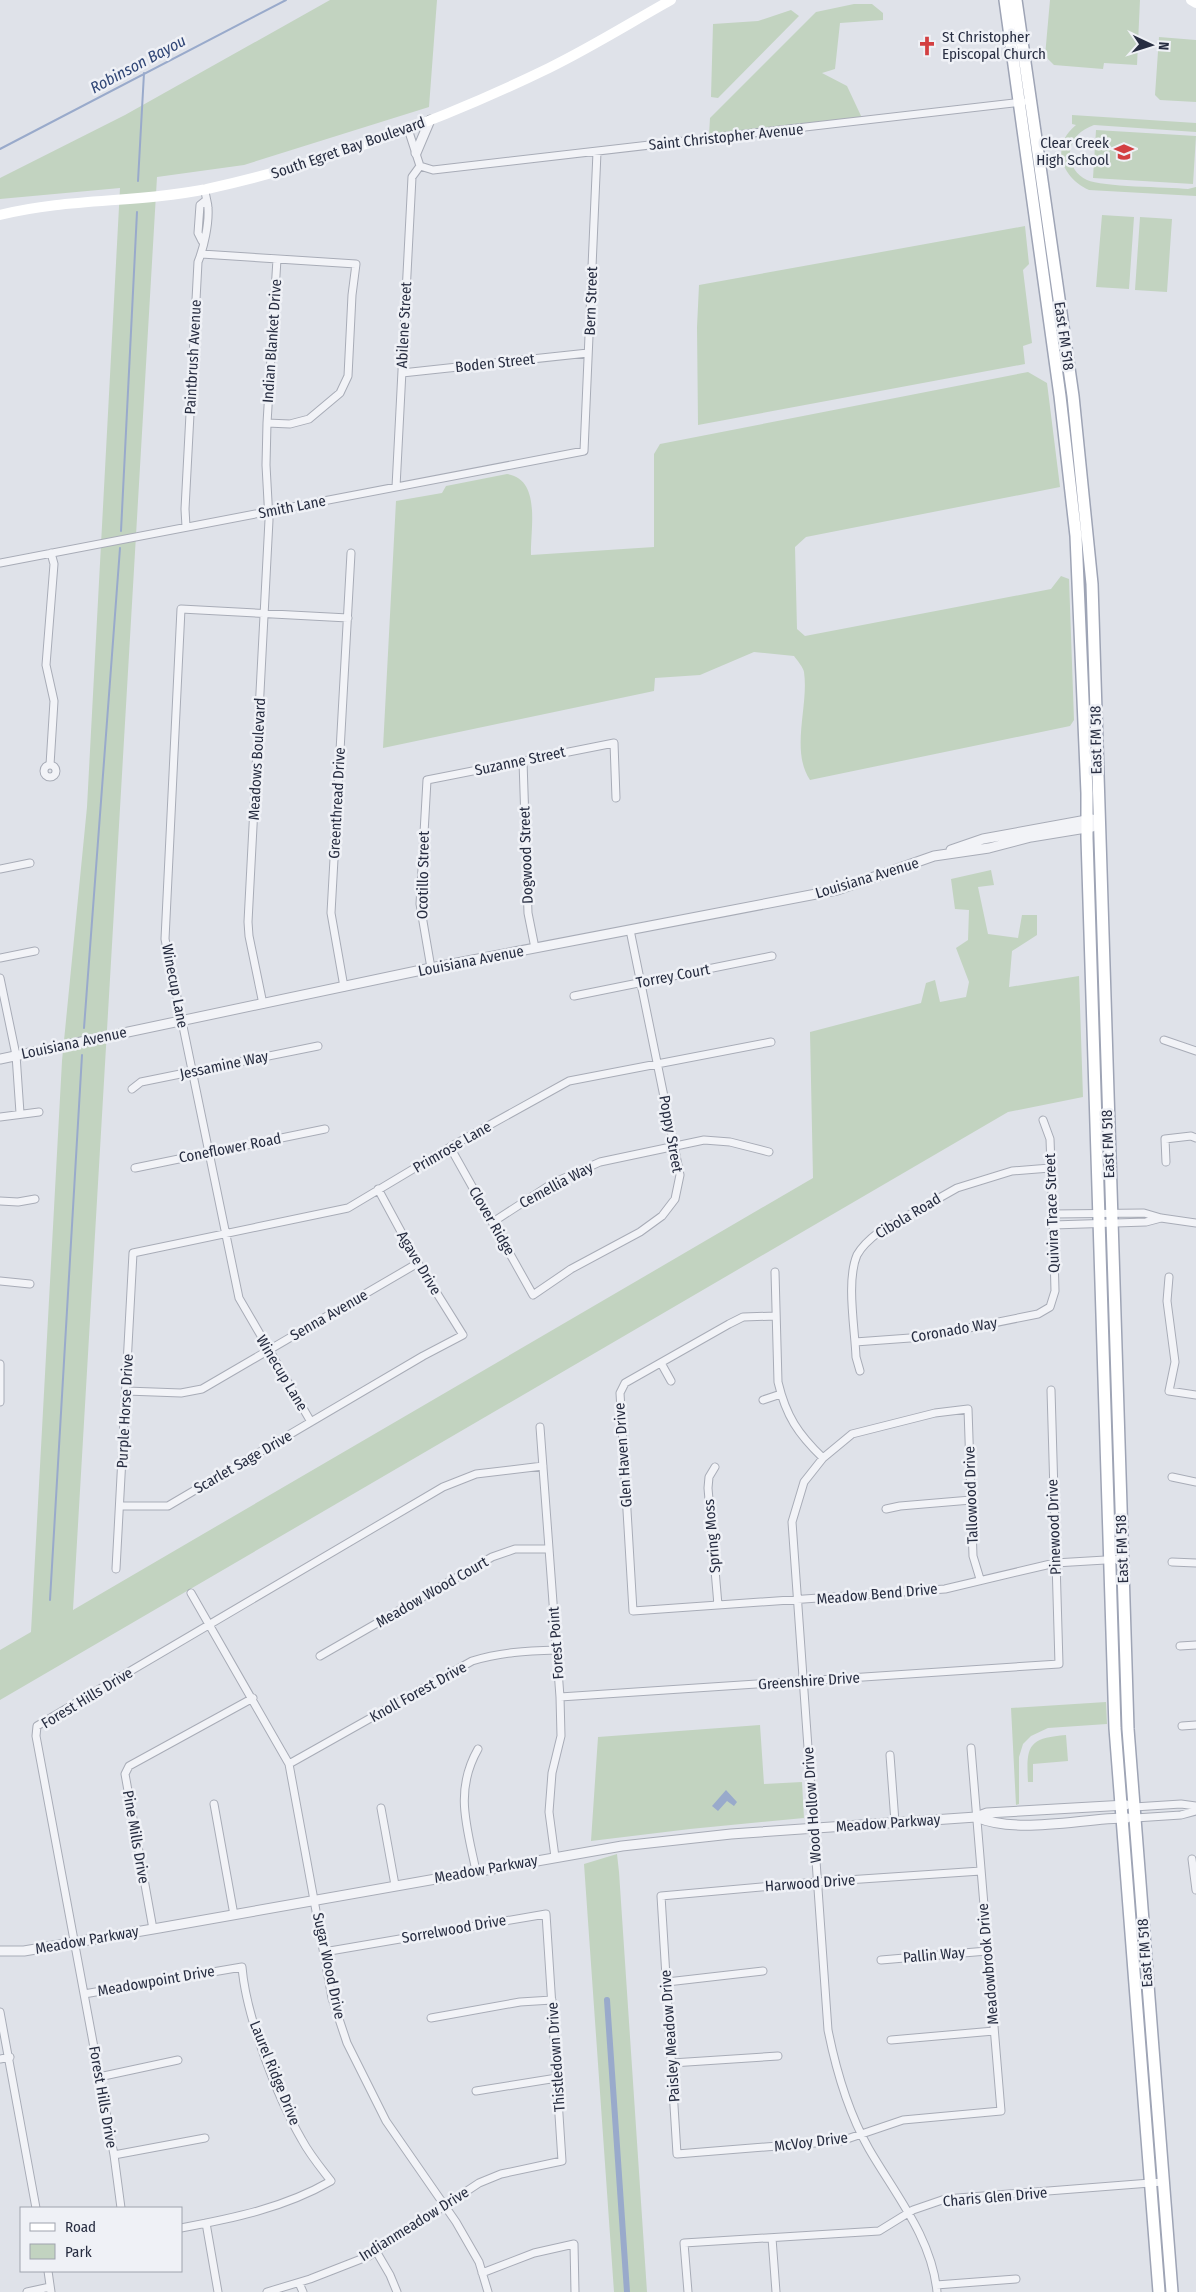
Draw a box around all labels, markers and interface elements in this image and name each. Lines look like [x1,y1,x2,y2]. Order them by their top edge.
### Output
north arrow [1126,20,1176,70]
place label: St Christopher Episcopal Church [942,28,1046,63]
water label: Robinson Bayou [87,31,189,97]
church icon: St Christopher Episcopal Church [916,35,938,57]
text: N [1155,41,1172,51]
street label: South Egret Bay Boulevard [269,113,427,183]
street label: Saint Christopher Avenue [648,120,804,154]
place label: Clear Creek High School [1036,134,1109,169]
school or university icon: Clear Creek High School [1113,141,1135,163]
street label: Bern Street [581,266,601,336]
street label: Indian Blanket Drive [259,278,285,404]
street label: Abilene Street [393,281,415,369]
street label: Paintbrush Avenue [181,299,205,415]
street label: East FM 518 [1050,301,1078,371]
street label: Boden Street [454,350,536,376]
street label: Smith Lane [257,492,327,522]
street label: Meadows Boulevard [245,697,269,821]
street label: East FM 518 [1086,705,1106,775]
street label: Suzanne Street [473,743,567,779]
street label: Greenthread Drive [325,747,349,859]
street label: Dogwood Street [515,806,537,904]
street label: Ocotillo Street [413,831,433,919]
street label: Louisiana Avenue [813,854,921,902]
street label: Winecup Lane [158,942,192,1030]
street label: Louisiana Avenue [417,942,525,980]
street label: Torrey Court [635,960,712,992]
street label: Louisiana Avenue [20,1023,128,1063]
street label: Jessamine Way [178,1047,270,1083]
street label: Poppy Street [655,1094,687,1174]
street label: East FM 518 [1098,1109,1118,1179]
street label: Primrose Lane [410,1117,494,1177]
street label: Coneflower Road [177,1129,283,1167]
street label: Quivira Trace Street [1041,1153,1063,1273]
street label: Cemellia Way [516,1158,596,1212]
street label: Clover Ridge [465,1184,519,1258]
street label: Cibola Road [872,1189,944,1243]
street label: Agave Drive [393,1228,445,1298]
street label: Senna Avenue [287,1286,371,1344]
street label: Coronado Way [909,1314,999,1346]
street label: Winecup Lane [252,1332,312,1414]
street label: Purple Horse Drive [113,1353,137,1469]
street label: Glen Haven Drive [610,1402,636,1508]
street label: Scarlet Sage Drive [191,1427,295,1497]
street label: Tallowood Drive [960,1446,982,1544]
street label: Pinewood Drive [1043,1479,1065,1575]
street label: Spring Moss [700,1498,724,1574]
street label: East FM 518 [1112,1514,1132,1584]
street label: Meadow Wood Court [373,1553,491,1631]
street label: Meadow Bend Drive [816,1580,938,1608]
street label: Forest Point [544,1606,568,1680]
street label: Knoll Forest Drive [366,1658,470,1726]
street label: Forest Hills Drive [38,1664,136,1732]
street label: Greenshire Drive [758,1668,860,1694]
street label: Wood Hollow Drive [799,1746,825,1864]
street label: Pine Mills Drive [119,1789,153,1885]
street label: Meadow Parkway [835,1810,941,1836]
street label: Meadow Parkway [433,1851,539,1887]
street label: Harwood Drive [764,1871,856,1895]
street label: Meadowbrook Drive [974,1902,1002,2026]
street label: Sugar Wood Drive [309,1911,349,2021]
street label: Sorrelwood Drive [400,1911,508,1947]
street label: East FM 518 [1134,1918,1156,1988]
street label: Meadow Parkway [34,1922,140,1958]
street label: Pallin Way [902,1943,966,1967]
street label: Meadowpoint Drive [96,1962,216,2000]
street label: Paisley Meadow Drive [656,1969,684,2103]
street label: Thistledown Drive [543,2001,569,2113]
street label: Laurel Ridge Drive [246,2018,304,2128]
street label: Forest Hills Drive [85,2044,121,2150]
street label: McVoy Drive [773,2129,849,2155]
street label: Indianmeadow Drive [356,2183,472,2265]
street label: Charis Glen Drive [942,2183,1048,2211]
legend [20,2207,182,2272]
text: Road [65,2218,96,2236]
text: Park [65,2243,92,2261]

